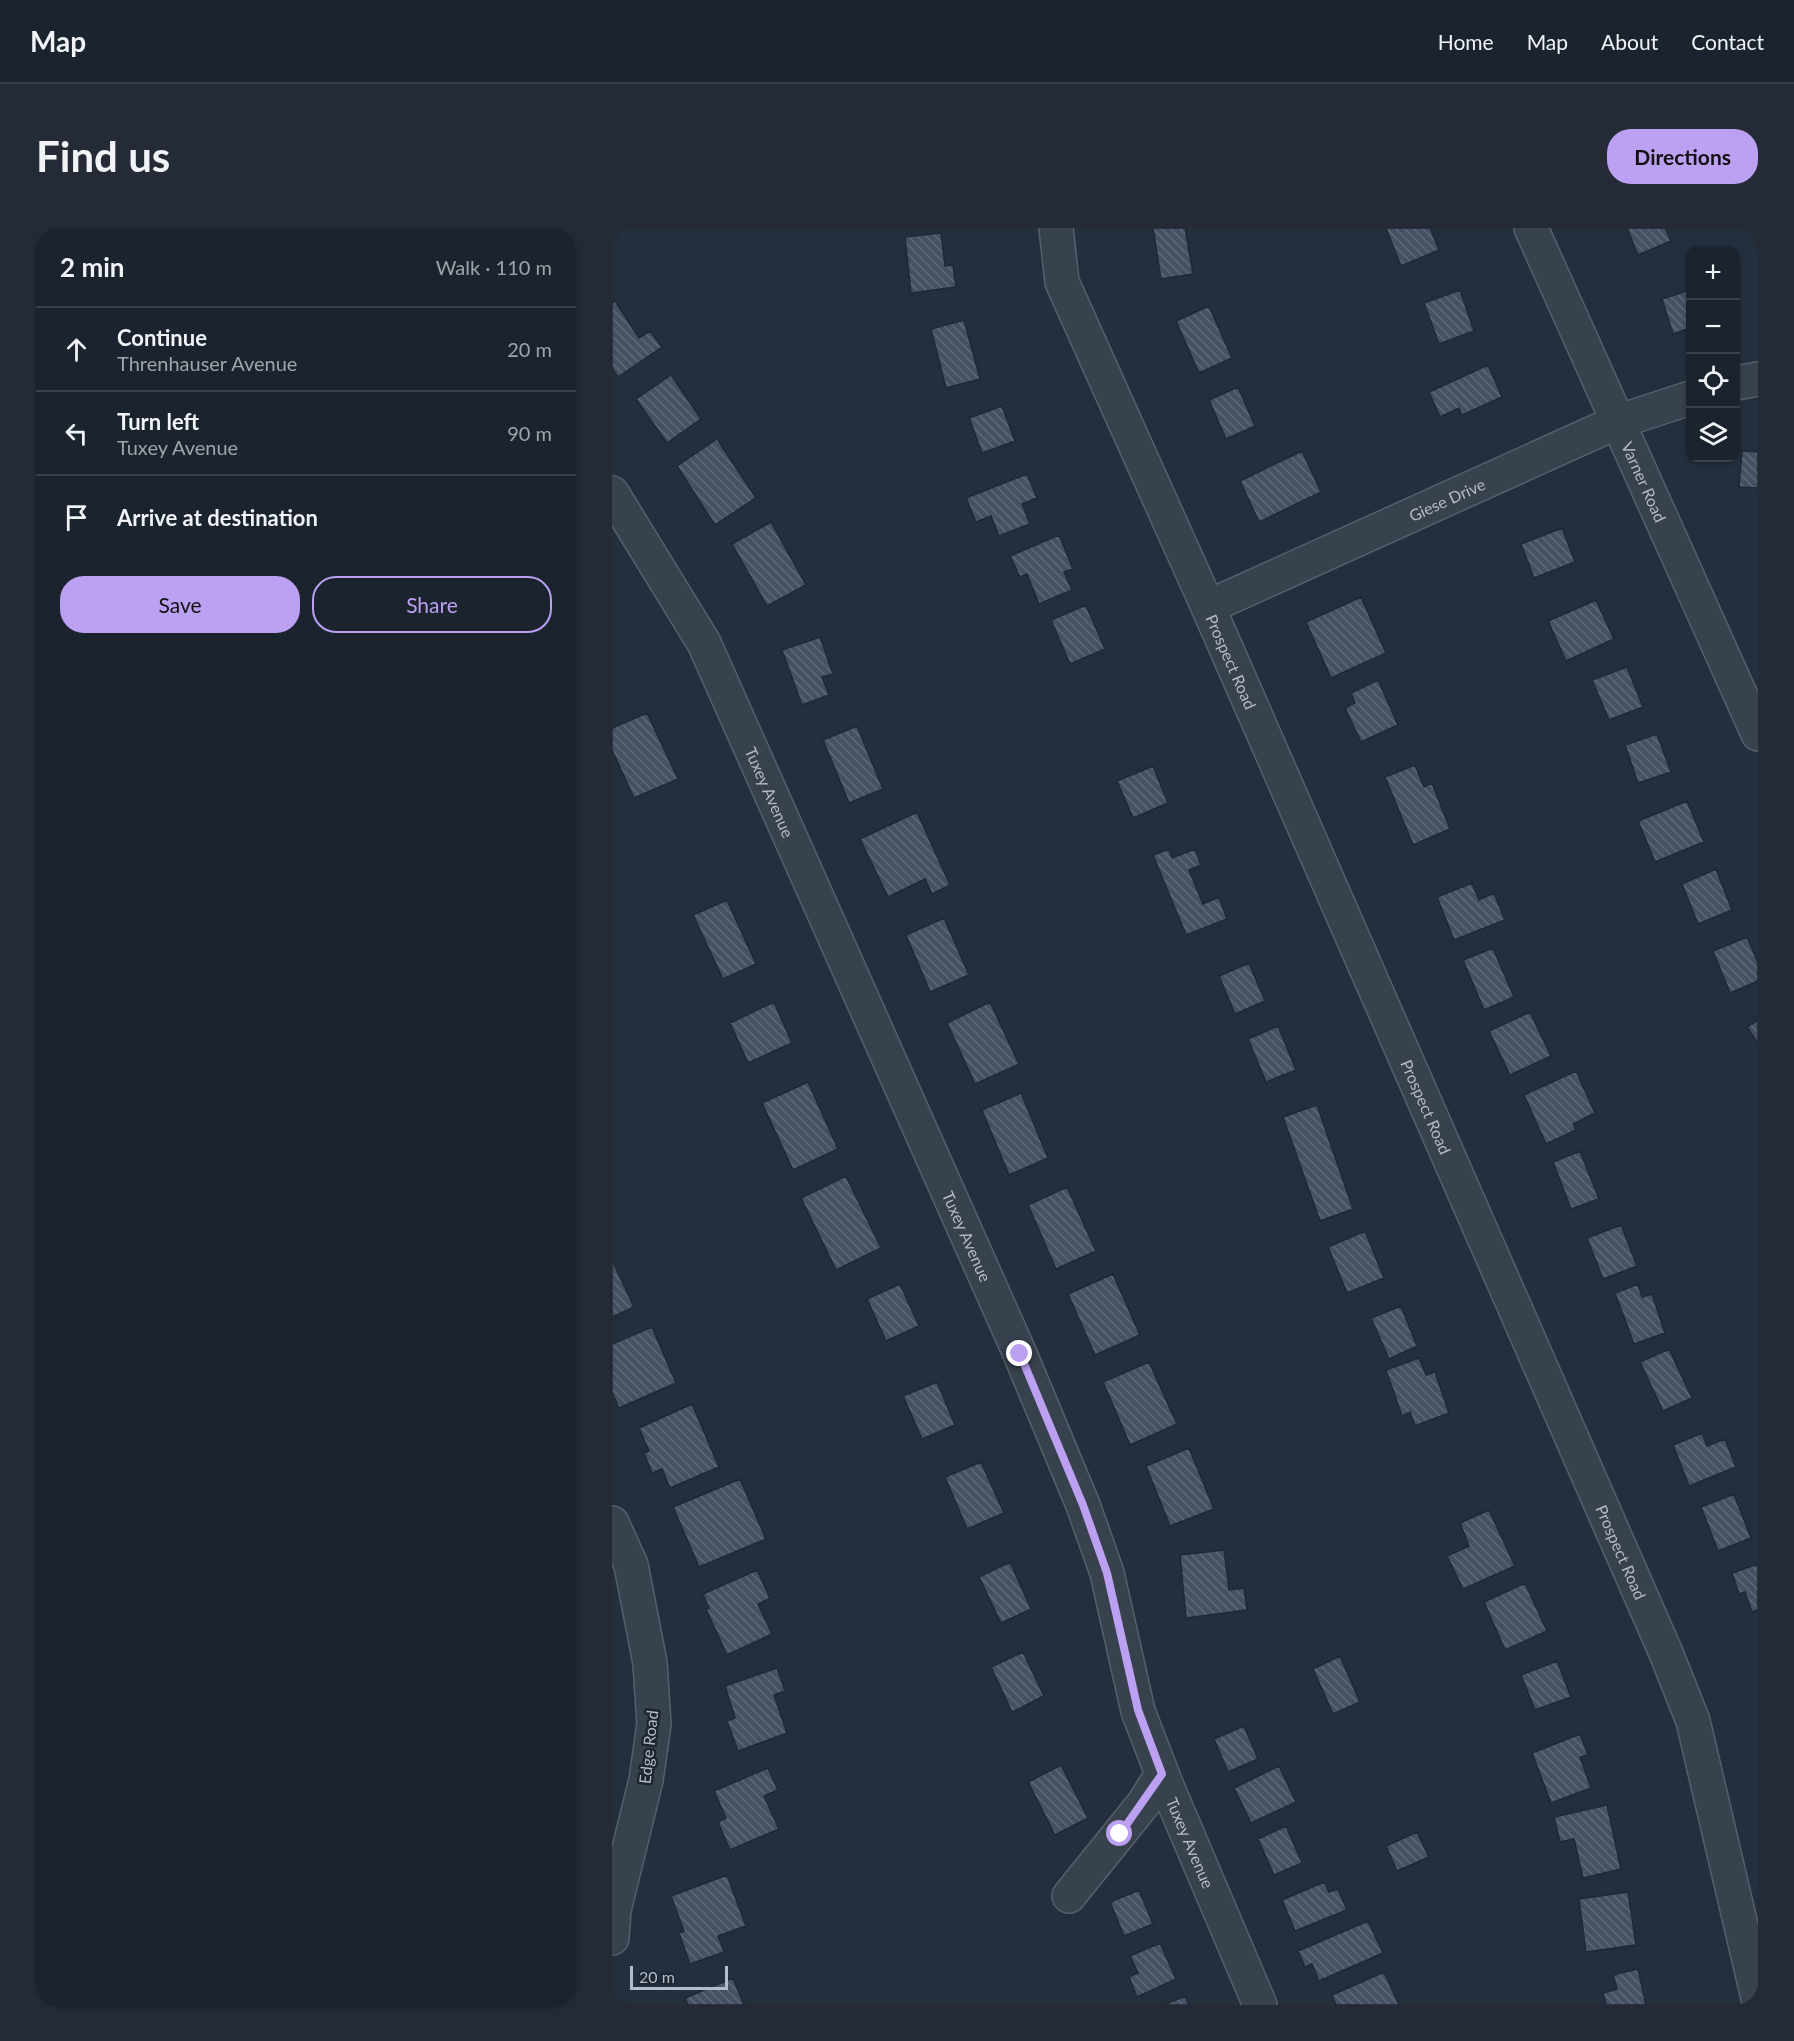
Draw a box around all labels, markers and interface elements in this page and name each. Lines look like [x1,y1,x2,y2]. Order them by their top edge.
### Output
text: Map [30,24,86,58]
text: Home [1438,29,1494,54]
text: Map [1527,29,1568,54]
text: About [1601,29,1658,54]
text: Contact [1691,29,1764,54]
button: Directions [1607,129,1758,184]
text: Find us [36,131,170,181]
map controls [1686,246,1740,462]
button: + [1686,246,1740,300]
text: 2 min [60,251,124,283]
text: Walk · 110 m [436,255,552,279]
button: − [1686,300,1740,354]
text: Continue [117,324,207,351]
icon: ahead [60,333,93,366]
text: 20 m [507,337,552,361]
text: Threnhauser Avenue [117,351,297,375]
button: locate [1686,354,1740,408]
text: Turn left [117,408,199,435]
button: layers [1686,408,1740,462]
icon: left [60,417,93,450]
text: 90 m [507,421,552,445]
text: Tuxey Avenue [117,435,238,459]
street label: Varner Road [1619,439,1671,525]
street label: Giese Drive [1406,474,1488,524]
icon: arrive [60,501,93,534]
text: Arrive at destination [117,504,318,531]
button: Save [60,576,300,633]
button: Share [312,576,552,633]
street label: Prospect Road [1203,611,1261,712]
street label: Tuxey Avenue [742,744,799,840]
street label: Prospect Road [1398,1056,1456,1157]
street label: Tuxey Avenue [939,1188,996,1284]
route end [1006,1340,1032,1366]
street label: Prospect Road [1593,1502,1651,1602]
street label: Edge Road [635,1709,661,1785]
street label: Tuxey Avenue [1163,1794,1219,1891]
route start [1106,1820,1132,1846]
scale bar [630,1963,728,1990]
text: 20 m [639,1967,675,1986]

